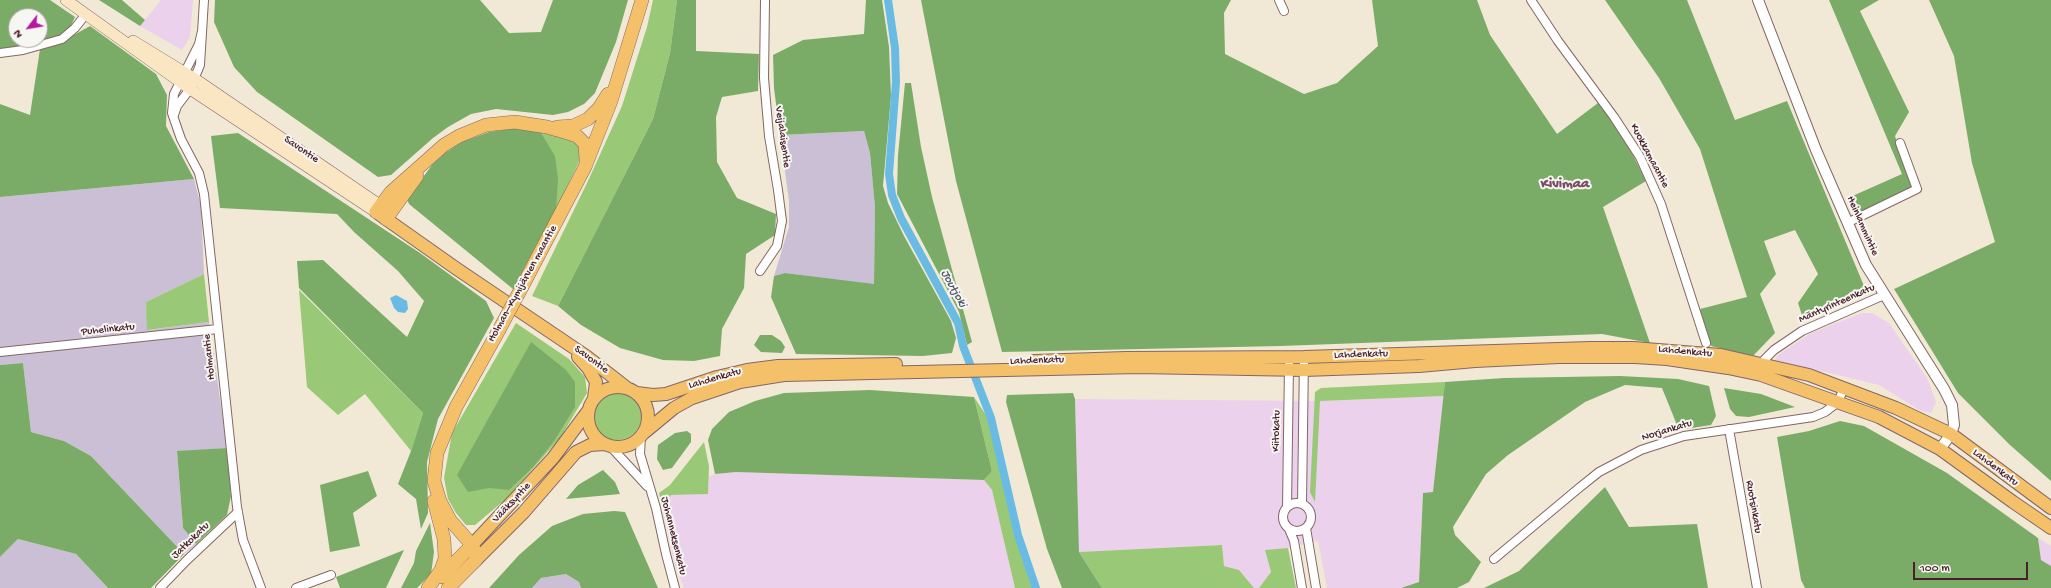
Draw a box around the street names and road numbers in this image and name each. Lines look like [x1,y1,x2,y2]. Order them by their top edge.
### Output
street label: Veijalaisentie [771,105,793,169]
street label: Kuokkamaantie [1627,122,1671,190]
street label: Savontie [281,133,321,167]
street label: Heinlammintie [1843,194,1881,258]
street label: Holman–Kymijärven maantie [485,223,561,345]
street label: Mäntyrinteenkatu [1797,281,1877,327]
street label: Puhelinkatu [81,321,135,339]
street label: Holmantie [201,333,219,381]
street label: Savontie [571,343,611,377]
street label: Lahdenkatu [1658,343,1712,361]
street label: Lahdenkatu [1334,347,1388,363]
street label: Lahdenkatu [1010,353,1064,369]
street label: Lahdenkatu [687,365,743,393]
street label: Kiitokatu [1270,410,1284,452]
street label: Norjankatu [1640,417,1694,445]
street label: Lahdenkatu [1969,446,2021,490]
street label: Vääksyntie [490,480,534,526]
street label: Ruotsinkatu [1742,480,1764,534]
street label: Johanneksenkatu [657,495,689,577]
street label: Jatkokatu [169,520,213,562]

